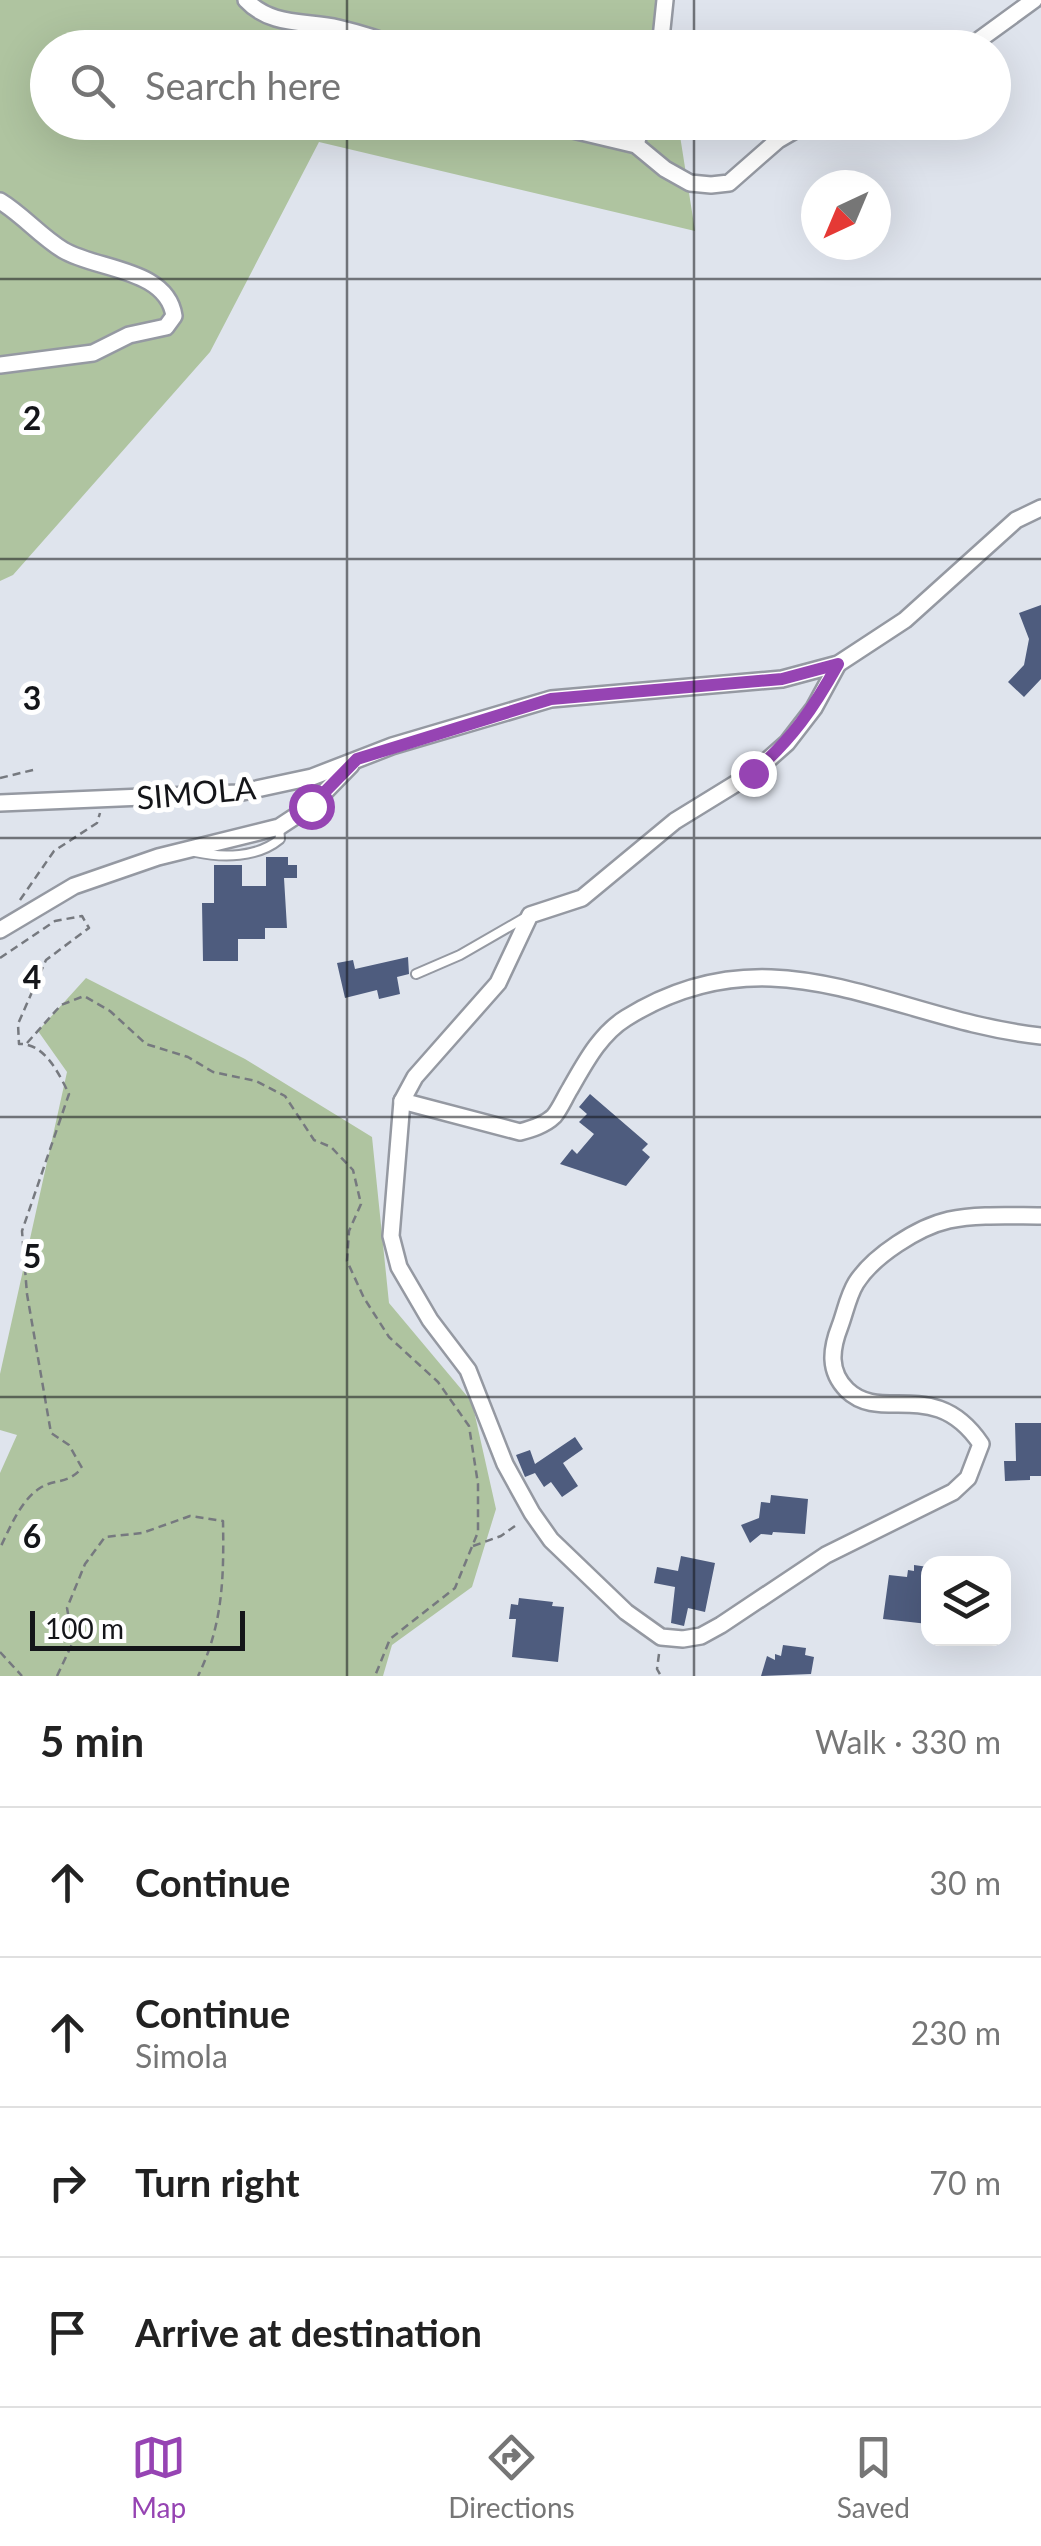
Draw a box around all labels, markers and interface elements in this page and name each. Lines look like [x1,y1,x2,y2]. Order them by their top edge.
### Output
search box [30,30,1011,140]
icon: search [65,58,120,113]
text: Search here [145,62,341,108]
north arrow [801,170,891,260]
text: 2 [23,398,41,437]
text: 3 [23,678,41,717]
route end [731,751,777,797]
street label: SIMOLA [135,767,258,817]
route start [289,784,335,830]
text: 4 [23,957,41,996]
text: 5 [23,1236,41,1275]
text: 6 [23,1516,41,1555]
map controls [921,1556,1011,1646]
button: layers [921,1556,1011,1646]
scale bar [30,1606,245,1650]
text: 100 m [45,1611,124,1645]
text: 5 min [40,1716,144,1766]
text: Walk · 330 m [815,1722,1001,1761]
icon: ahead [40,1855,95,1910]
text: Continue [135,1859,290,1905]
text: 30 m [929,1863,1001,1902]
text: Continue [135,1990,290,2036]
icon: ahead [40,2005,95,2060]
text: 230 m [911,2013,1001,2052]
text: Simola [135,2036,228,2075]
icon: right [40,2155,95,2210]
text: Turn right [135,2159,300,2205]
text: 70 m [929,2163,1001,2202]
icon: arrive [40,2305,95,2360]
text: Arrive at destination [135,2309,482,2355]
tab: Map [131,2430,186,2524]
tab: Directions [448,2430,575,2524]
tab: Saved [837,2430,910,2524]

